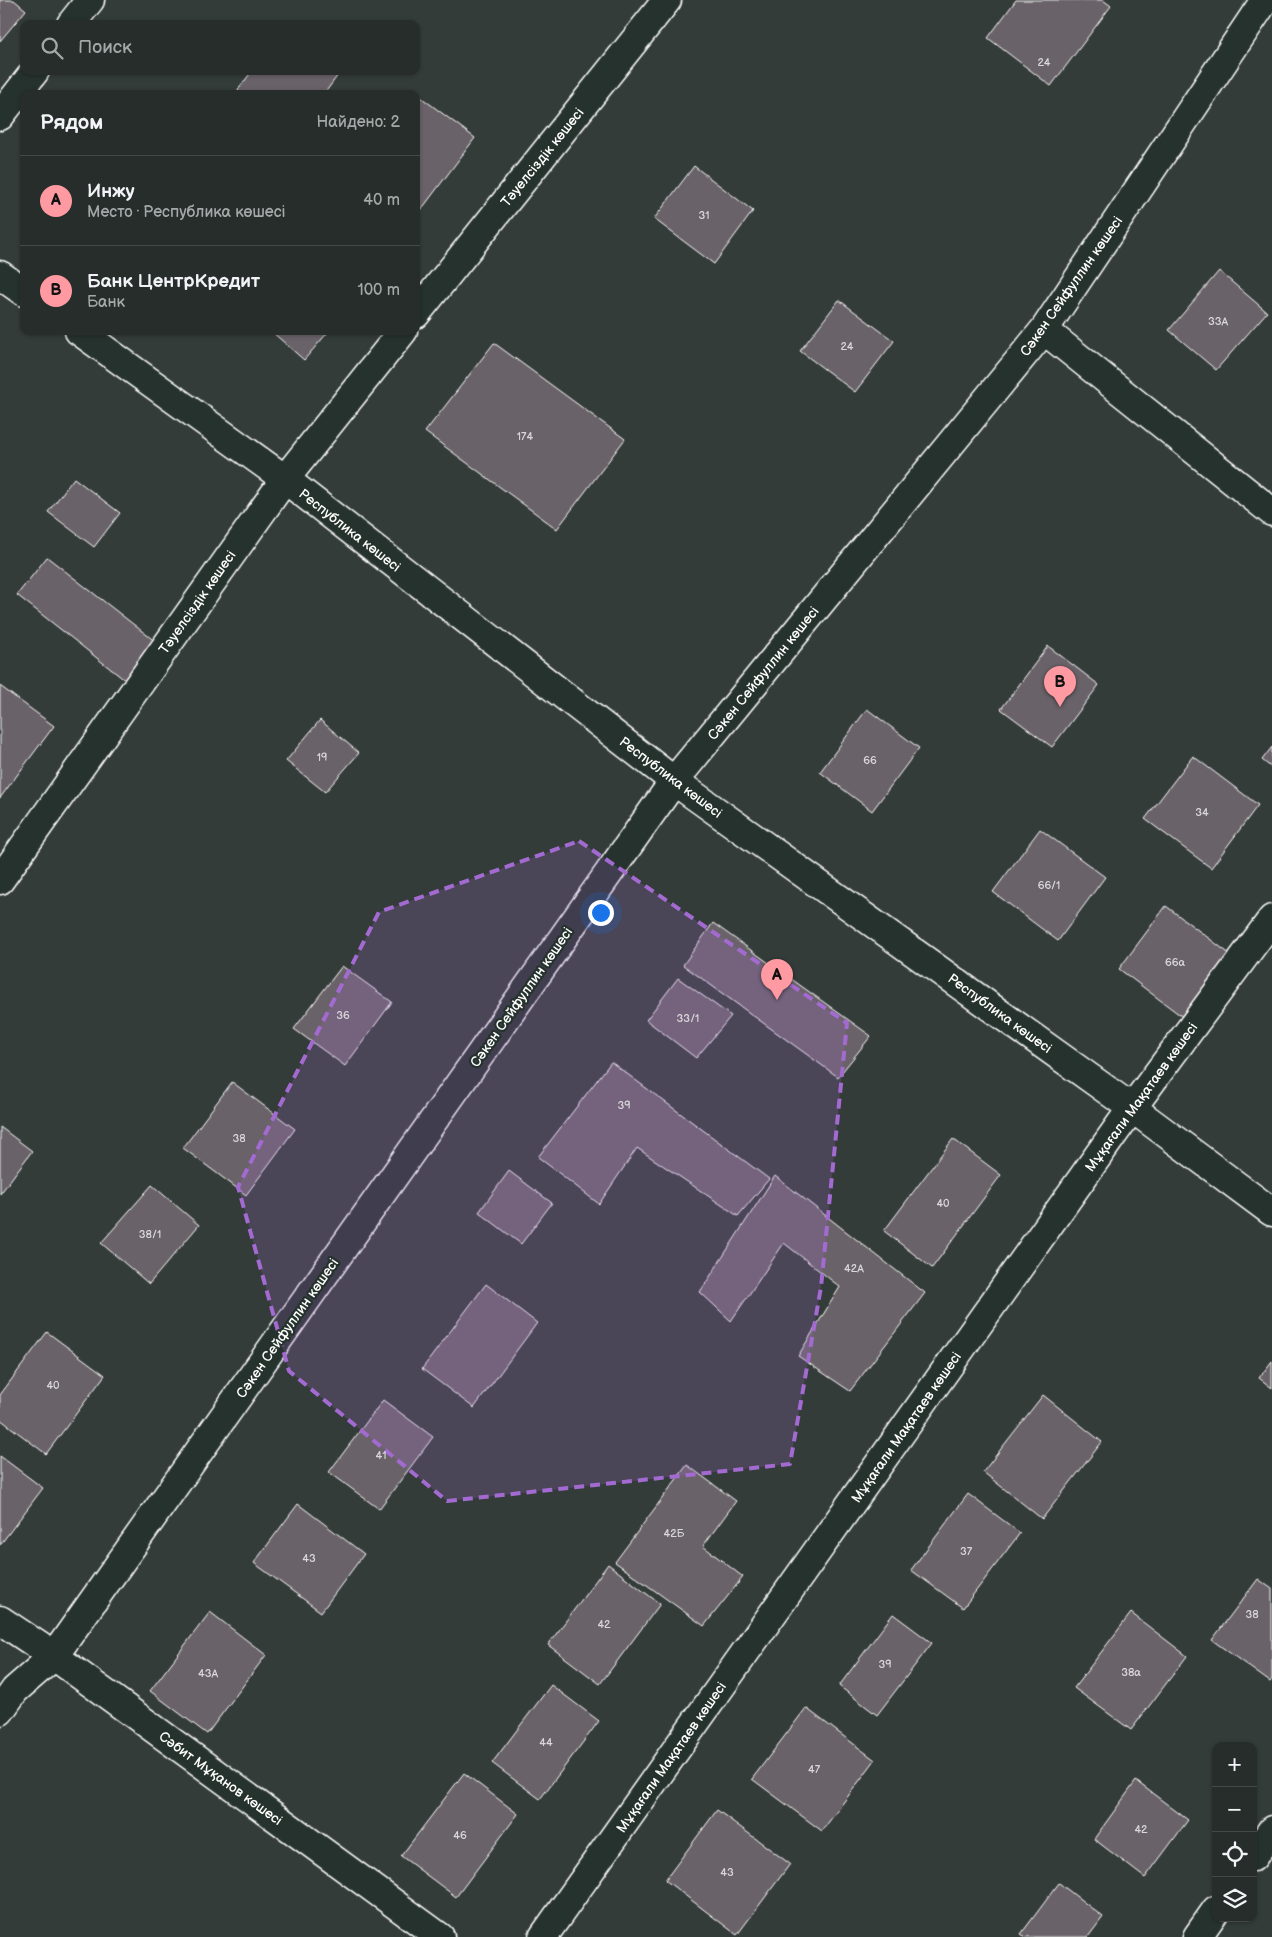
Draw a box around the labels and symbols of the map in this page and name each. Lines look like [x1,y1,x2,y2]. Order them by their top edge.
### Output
house number: 24 [1037,56,1051,69]
street label: Тәуелсіздік көшесі [497,104,587,210]
house number: 31 [698,209,710,222]
street label: Сәкен Сейфуллин көшесі [1017,213,1126,360]
house number: 33А [1208,315,1228,328]
house number: 24 [840,340,854,353]
house number: 174 [517,430,533,443]
street label: Республика көшесі [295,485,404,575]
street label: Тәуелсіздік көшесі [155,547,239,657]
street label: Сәкен Сейфуллин көшесі [704,603,823,744]
pin: B [1044,666,1076,707]
street label: Республика көшесі [616,733,726,822]
house number: 19 [317,751,327,764]
house number: 66 [863,754,877,767]
house number: 34 [1195,806,1209,819]
house number: 66/1 [1038,879,1060,892]
your location [588,900,614,926]
street label: Сәкен Сейфуллин көшесі [467,924,576,1071]
house number: 66а [1165,956,1185,969]
pin: A [761,959,793,1000]
street label: Республика көшесі [944,970,1055,1057]
house number: 36 [336,1009,350,1022]
house number: 33/1 [677,1012,699,1025]
street label: Мұқағали Мақатаев көшесі [1082,1019,1201,1175]
house number: 39 [617,1099,631,1112]
house number: 38 [232,1132,246,1145]
house number: 40 [936,1197,950,1210]
house number: 38/1 [139,1228,161,1241]
street label: Сәкен Сейфуллин көшесі [233,1255,342,1402]
house number: 42А [844,1262,864,1275]
street label: Мұқағали Мақатаев көшесі [848,1349,965,1506]
house number: 40 [46,1379,60,1392]
house number: 41 [376,1449,386,1462]
house number: 42Б [664,1527,685,1540]
house number: 37 [960,1545,973,1558]
house number: 43 [302,1552,316,1565]
house number: 38 [1245,1608,1259,1621]
house number: 42 [597,1618,611,1631]
house number: 39 [878,1658,892,1671]
house number: 38а [1121,1666,1141,1679]
house number: 43А [198,1667,218,1680]
street label: Мұқағали Мақатаев көшесі [613,1679,730,1836]
street label: Сәбит Мұқанов көшесі [156,1728,286,1829]
house number: 44 [539,1736,553,1749]
house number: 47 [808,1763,821,1776]
house number: 42 [1134,1823,1148,1836]
house number: 46 [453,1829,467,1842]
house number: 43 [720,1866,734,1879]

